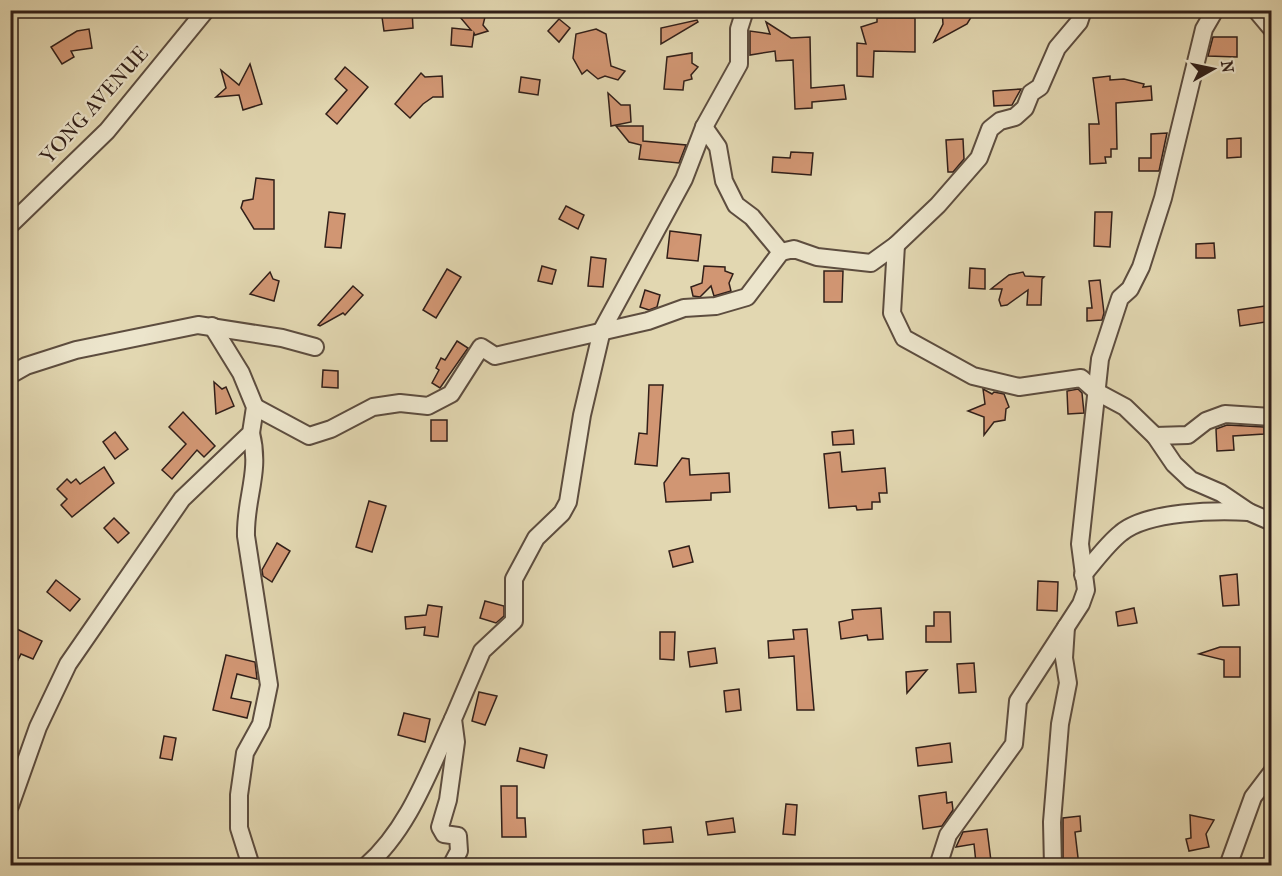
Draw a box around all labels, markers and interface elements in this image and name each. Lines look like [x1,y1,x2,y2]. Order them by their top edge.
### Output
north arrow [1183,39,1243,99]
street label: YONG AVENUE [35,41,153,169]
text: N [1217,59,1238,75]

